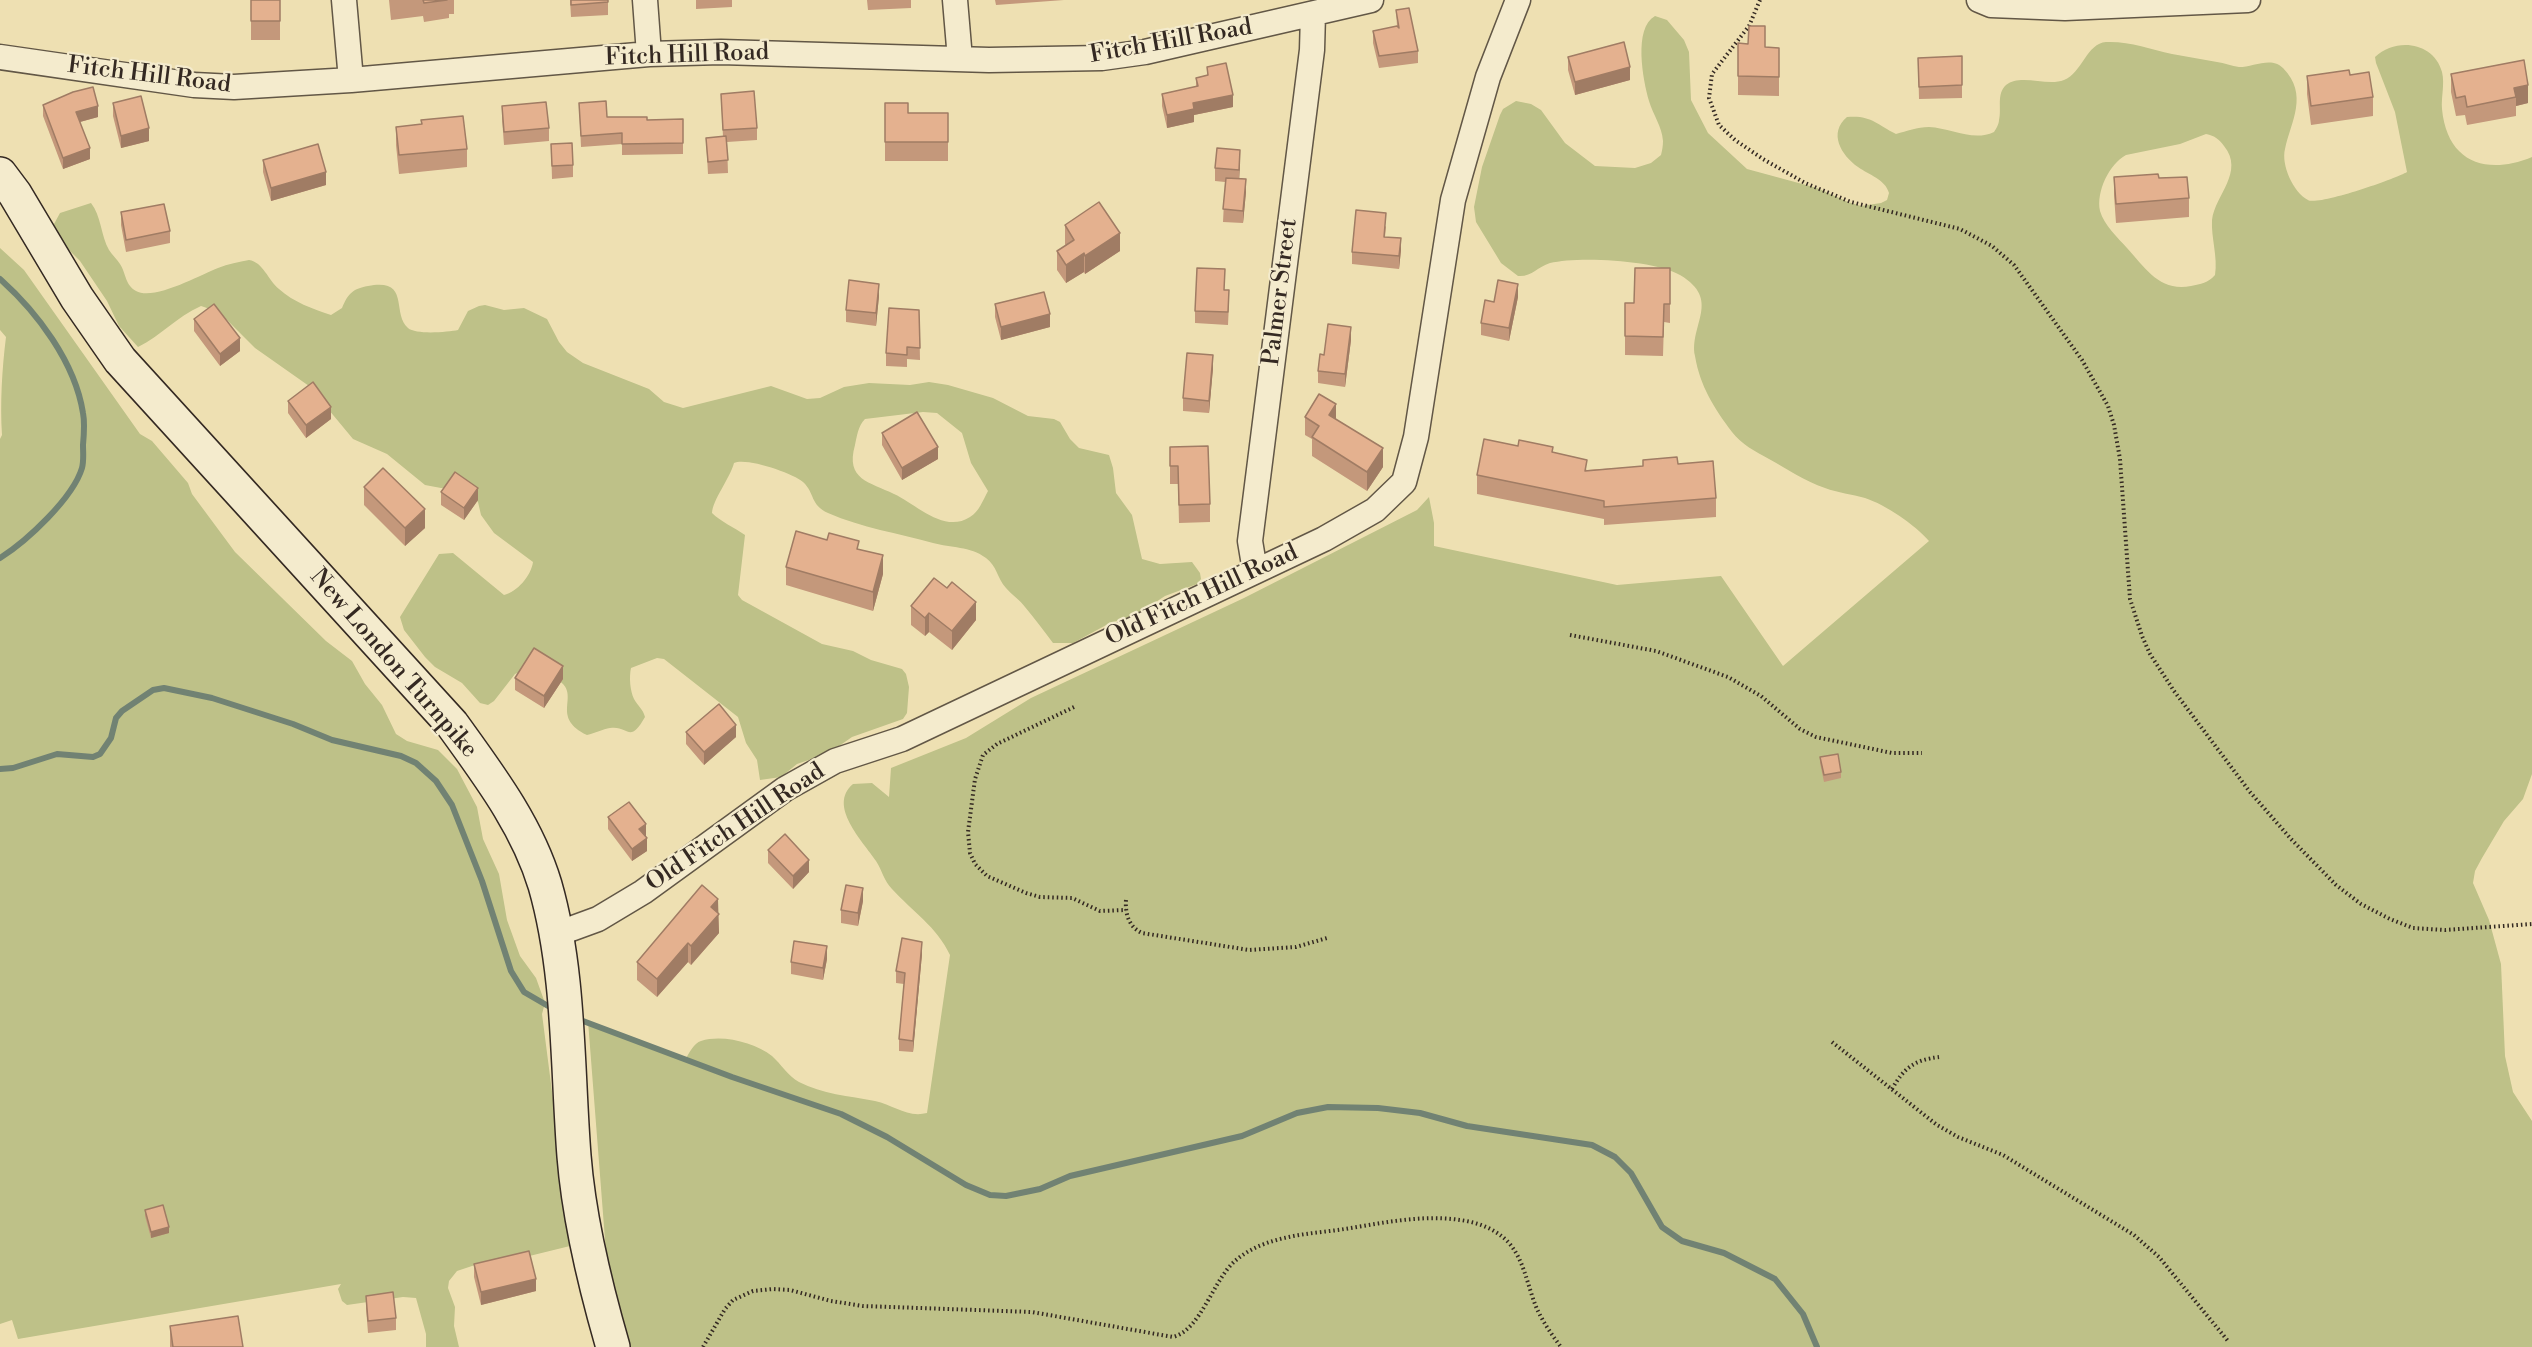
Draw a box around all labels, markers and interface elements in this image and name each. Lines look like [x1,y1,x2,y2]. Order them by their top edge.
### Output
street label: Fitch Hill Road [1088,14,1254,70]
street label: Fitch Hill Road [604,39,770,73]
street label: Fitch Hill Road [66,52,232,100]
street label: Palmer Street [1258,217,1304,367]
street label: Old Fitch Hill Road [1101,539,1303,653]
street label: New London Turnpike [303,564,483,764]
street label: Old Fitch Hill Road [641,758,831,898]

